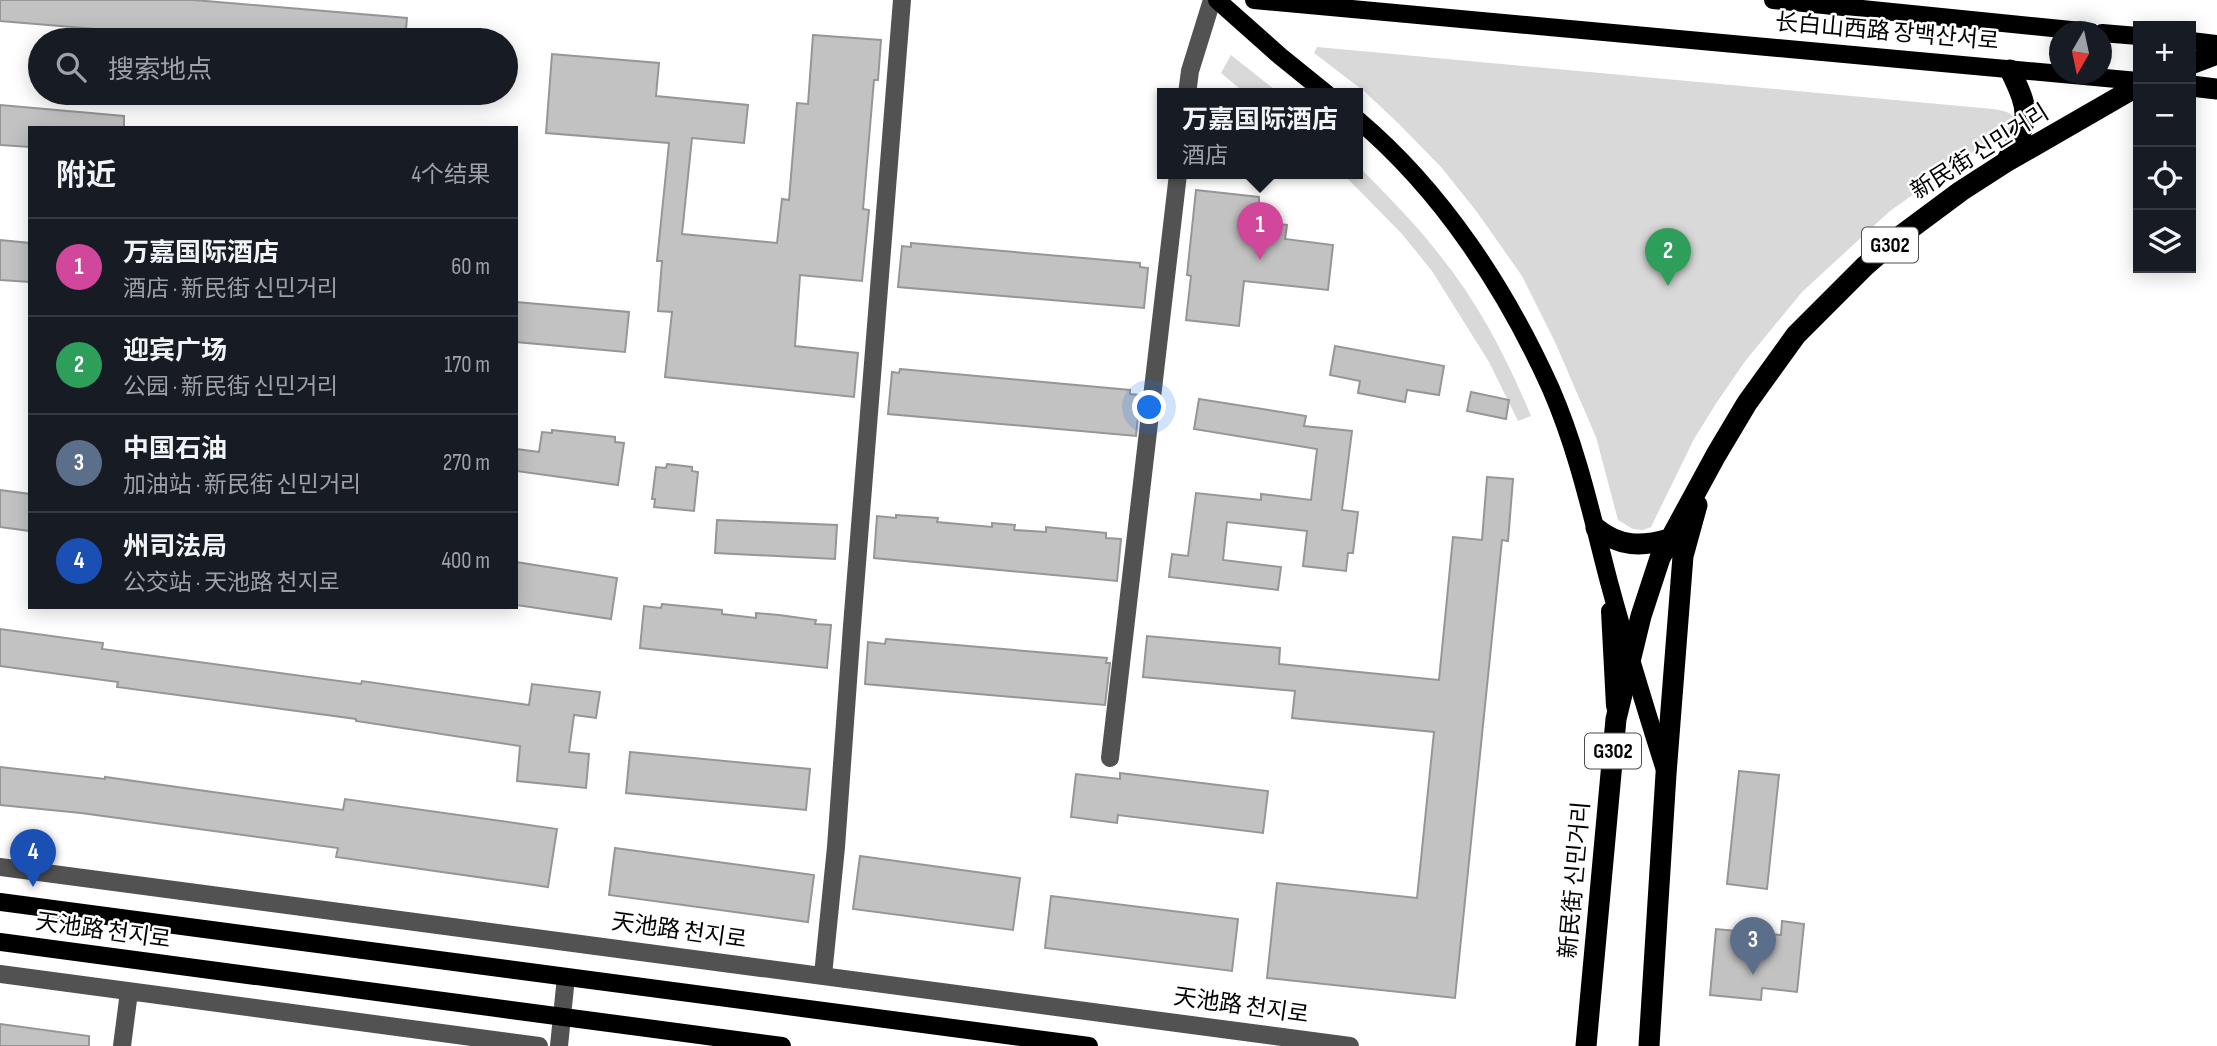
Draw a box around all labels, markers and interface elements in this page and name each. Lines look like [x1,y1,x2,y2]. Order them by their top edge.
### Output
street label: 长白山西路 장백산서로 [1774,8,2000,56]
north arrow [2049,21,2112,84]
map controls [2133,21,2196,273]
button: + [2133,21,2196,84]
search box [28,28,518,105]
icon: search [52,48,90,86]
text: 搜索地点 [108,55,212,86]
button: − [2133,84,2196,147]
popup [1157,88,1363,179]
street label: 新民街 신민거리 [1906,98,2054,206]
text: 万嘉国际酒店 [1182,105,1338,136]
text: 酒店 [1182,142,1228,170]
button: locate [2133,147,2196,210]
text: 附近 [56,158,116,194]
text: 4个结果 [411,161,490,189]
pin: 1 [1237,202,1283,260]
button: layers [2133,210,2196,273]
pin: 2 [1645,228,1691,286]
road number: G302 [1862,228,1918,262]
text: 万嘉国际酒店 [123,238,279,269]
text: 1 [74,253,84,281]
text: 60 m [451,253,490,281]
text: 酒店 · 新民街 신민거리 [123,275,338,303]
text: 迎宾广场 [123,336,227,367]
text: 2 [74,351,84,379]
text: 170 m [444,351,490,379]
text: 公园 · 新民街 신민거리 [123,373,338,401]
your location [1132,390,1166,424]
text: 中国石油 [123,434,227,465]
text: 3 [74,449,84,477]
text: 270 m [443,449,490,477]
text: 加油站 · 新民街 신민거리 [123,471,361,499]
text: 州司法局 [123,532,227,563]
text: 4 [74,547,84,575]
text: 400 m [441,547,490,575]
text: 公交站 · 天池路 천지로 [123,569,340,597]
road number: G302 [1585,734,1641,768]
street label: 新民街 신민거리 [1554,800,1596,960]
pin: 4 [10,829,56,887]
street label: 天池路 천지로 [34,908,172,954]
street label: 天池路 천지로 [610,908,748,954]
pin: 3 [1730,917,1776,975]
street label: 天池路 천지로 [1172,983,1310,1029]

